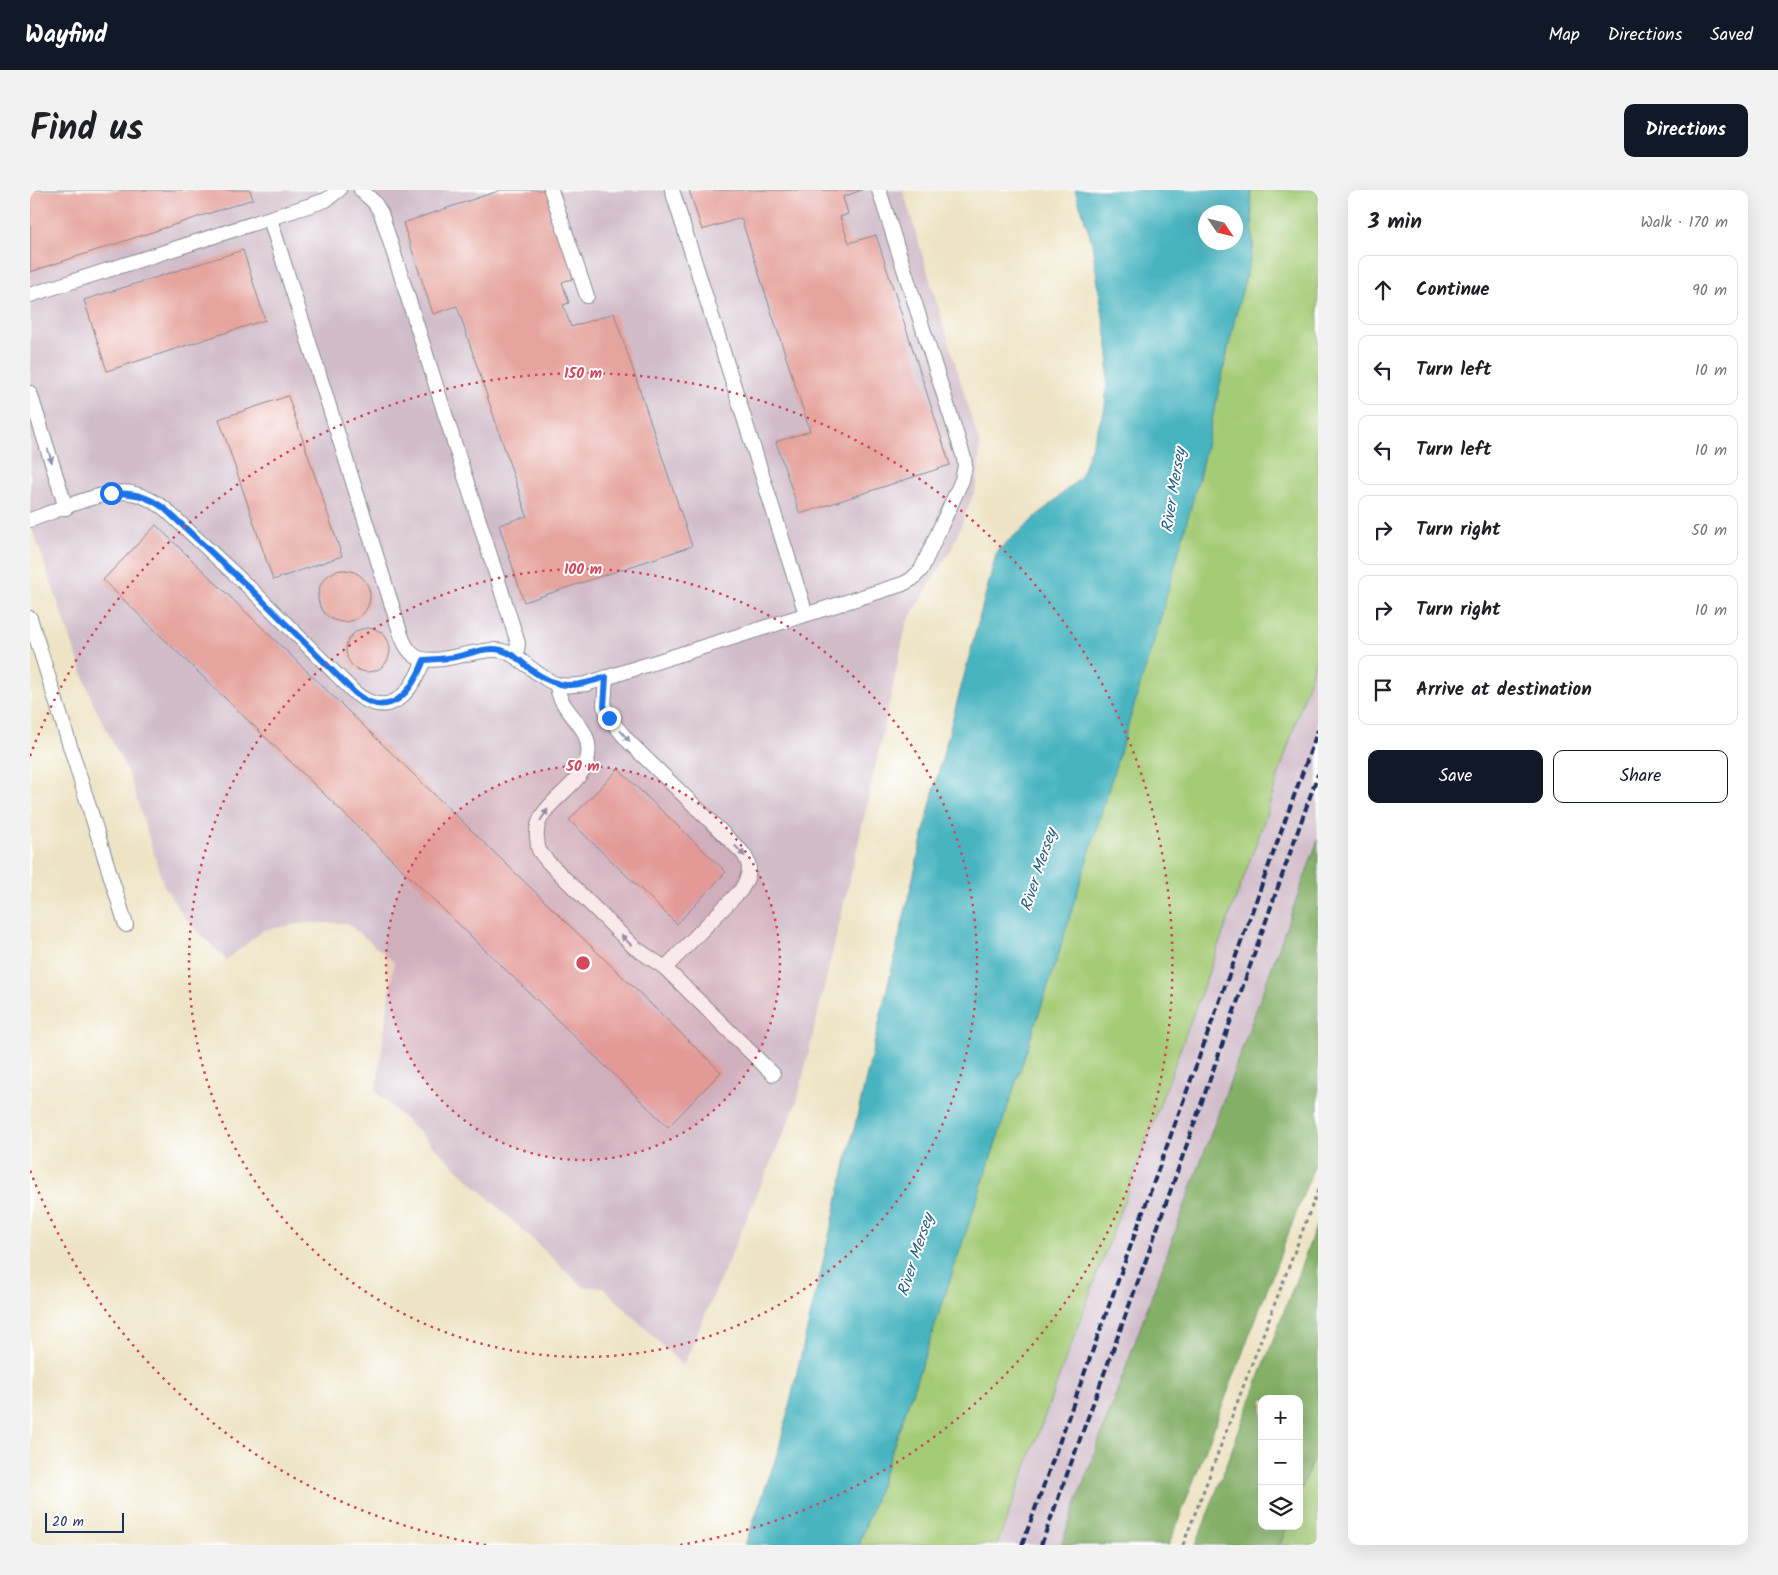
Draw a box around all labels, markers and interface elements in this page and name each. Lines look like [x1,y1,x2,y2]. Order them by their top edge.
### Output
text: Wayfind [25,16,107,55]
text: Map [1548,21,1580,50]
text: Directions [1608,21,1682,50]
text: Saved [1710,21,1753,50]
text: Find us [30,102,143,158]
button: Directions [1624,104,1748,157]
north arrow [1198,205,1243,250]
text: 3 min [1368,206,1422,239]
text: Walk · 170 m [1640,210,1728,235]
text: Continue [1416,275,1489,305]
icon: ahead [1369,276,1397,304]
text: 90 m [1692,278,1727,303]
text: Turn left [1416,355,1491,385]
icon: left [1369,356,1397,384]
text: 10 m [1695,358,1727,383]
text: 150 m [564,362,602,386]
text: Turn left [1416,435,1491,465]
icon: left [1369,436,1397,464]
text: 10 m [1695,438,1727,463]
water label: River Mersey [1155,443,1193,534]
one-way arrow [46,449,54,464]
route start [100,482,123,505]
text: Turn right [1416,515,1501,545]
icon: right [1369,516,1397,544]
text: 50 m [1691,518,1727,543]
text: 100 m [564,558,602,582]
text: Turn right [1416,595,1501,625]
icon: right [1369,596,1397,624]
text: 10 m [1695,598,1727,623]
text: Arrive at destination [1416,675,1592,705]
icon: arrive [1369,676,1397,704]
route end [598,707,621,730]
one-way arrow [619,730,630,743]
button: Save [1368,750,1543,803]
button: Share [1553,750,1728,803]
text: 50 m [565,755,600,779]
one-way arrow [539,808,549,821]
water label: River Mersey [1014,823,1065,915]
one-way arrow [734,844,746,856]
one-way arrow [621,934,633,946]
centre of rings [574,954,592,972]
water label: River Mersey [891,1208,942,1300]
map controls [1258,1395,1303,1530]
button: + [1258,1395,1303,1440]
button: − [1258,1440,1303,1485]
button: layers [1258,1485,1303,1530]
scale bar [45,1510,124,1533]
text: 20 m [52,1511,84,1533]

